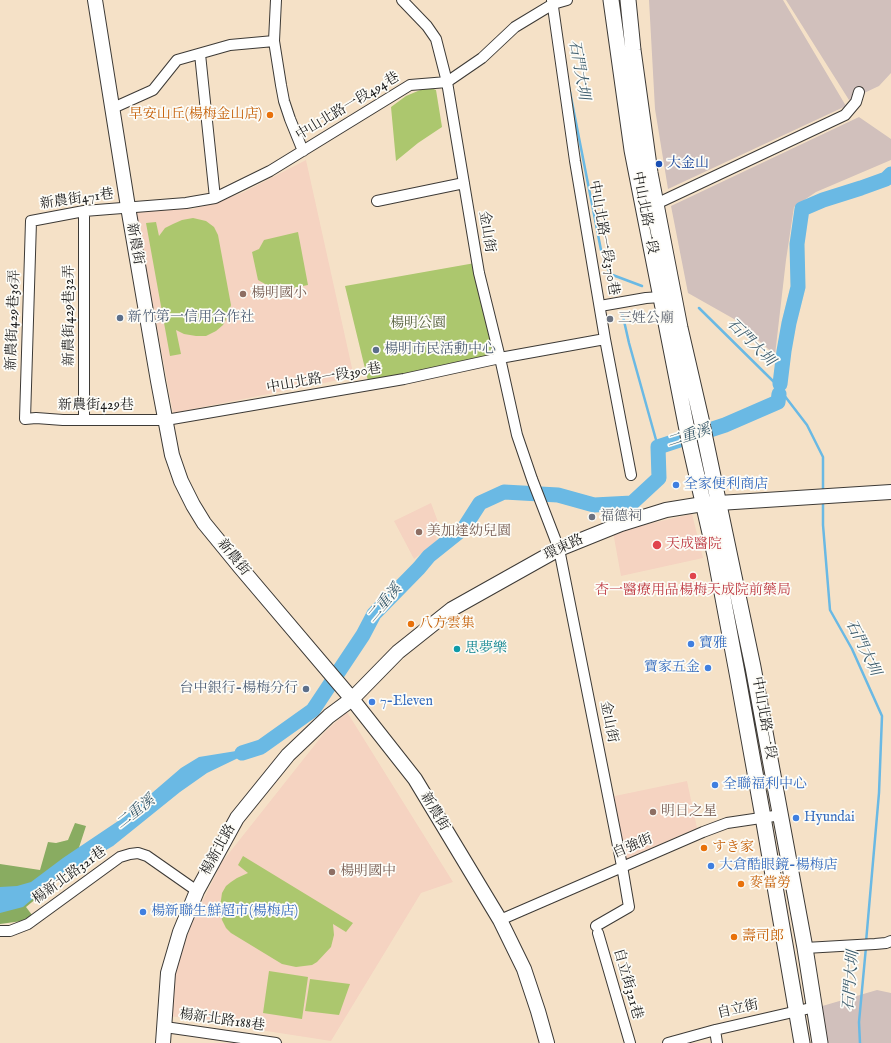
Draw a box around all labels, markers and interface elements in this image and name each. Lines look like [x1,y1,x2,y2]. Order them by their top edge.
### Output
water label: 石門大圳 [564,39,592,101]
street label: 中山北路一段494巷 [293,69,403,145]
place label: 早安山丘(楊梅金山店) [129,107,262,123]
marker: 早安山丘(楊梅金山店) [265,110,275,120]
place label: 大金山 [667,156,709,172]
marker: 大金山 [654,159,664,169]
street label: 中山北路一段 [628,170,660,256]
street label: 中山北路一段370巷 [585,179,621,297]
street label: 新農街471巷 [39,187,115,213]
street label: 金山街 [474,210,498,254]
street label: 新農街 [122,222,146,266]
street label: 新農街429巷32弄 [62,264,78,366]
street label: 新農街429巷36弄 [4,269,24,371]
place label: 楊明國小 [251,286,307,302]
marker: 楊明國小 [238,289,248,299]
place label: 新竹第一信用合作社 [128,310,254,326]
place label: 三姓公廟 [618,311,674,327]
marker: 新竹第一信用合作社 [115,313,125,323]
marker: 三姓公廟 [605,314,615,324]
water label: 石門大圳 [722,315,778,371]
park label: 楊明公園 [390,316,446,332]
place label: 楊明市民活動中心 [384,342,496,358]
marker: 楊明市民活動中心 [371,345,381,355]
street label: 中山北路一段390巷 [265,361,383,397]
street label: 新農街429巷 [58,398,134,414]
water label: 二重溪 [665,421,713,453]
place label: 全家便利商店 [684,477,768,493]
marker: 全家便利商店 [671,480,681,490]
place label: 福德祠 [600,509,642,525]
marker: 福德祠 [587,512,597,522]
place label: 美加達幼兒園 [427,524,511,540]
marker: 美加達幼兒園 [414,527,424,537]
street label: 環東路 [541,532,587,564]
street label: 新農街 [213,536,253,580]
place label: 天成醫院 [666,537,722,553]
marker: 天成醫院 [651,539,663,551]
marker: 杏一醫療用品楊梅天成院前藥局 [688,571,698,581]
water label: 二重溪 [364,581,406,627]
place label: 杏一醫療用品楊梅天成院前藥局 [595,583,791,599]
place label: 八方雲集 [419,616,475,632]
water label: 石門大圳 [841,617,883,679]
marker: 八方雲集 [406,619,416,629]
place label: 寶雅 [699,636,727,652]
marker: 寶雅 [686,639,696,649]
place label: 思夢樂 [465,641,507,657]
marker: 思夢樂 [452,644,462,654]
place label: 寶家五金 [644,660,700,676]
marker: 寶家五金 [703,663,713,673]
street label: 中山北路一段 [747,675,779,761]
place label: 台中銀行-楊梅分行 [179,681,298,697]
marker: 台中銀行-楊梅分行 [301,684,311,694]
place label: 7-Eleven [380,694,433,710]
marker: 7-Eleven [367,697,377,707]
street label: 金山街 [596,700,620,744]
place label: 全聯福利中心 [723,777,807,793]
marker: 全聯福利中心 [710,780,720,790]
street label: 新農街 [416,790,452,834]
water label: 二重溪 [113,792,159,834]
place label: 明日之星 [661,804,717,820]
marker: 明日之星 [648,807,658,817]
place label: Hyundai [804,810,855,826]
marker: Hyundai [791,813,801,823]
street label: 楊新北路 [198,821,240,879]
street label: 自強街 [610,831,656,863]
place label: すき家 [712,840,754,856]
marker: すき家 [699,843,709,853]
street label: 楊新北路321巷 [30,844,110,908]
place label: 大倉酷眼鏡-楊梅店 [719,858,838,874]
marker: 大倉酷眼鏡-楊梅店 [706,861,716,871]
place label: 楊明國中 [340,864,396,880]
marker: 楊明國中 [327,867,337,877]
place label: 麥當勞 [749,876,791,892]
marker: 麥當勞 [736,879,746,889]
place label: 楊新聯生鮮超市(楊梅店) [151,904,298,920]
marker: 楊新聯生鮮超市(楊梅店) [138,907,148,917]
place label: 壽司郎 [742,929,784,945]
marker: 壽司郎 [729,932,739,942]
street label: 自立街321巷 [609,947,645,1021]
water label: 石門大圳 [840,950,864,1012]
street label: 自立街 [716,997,760,1023]
street label: 楊新北路188巷 [178,1007,266,1035]

